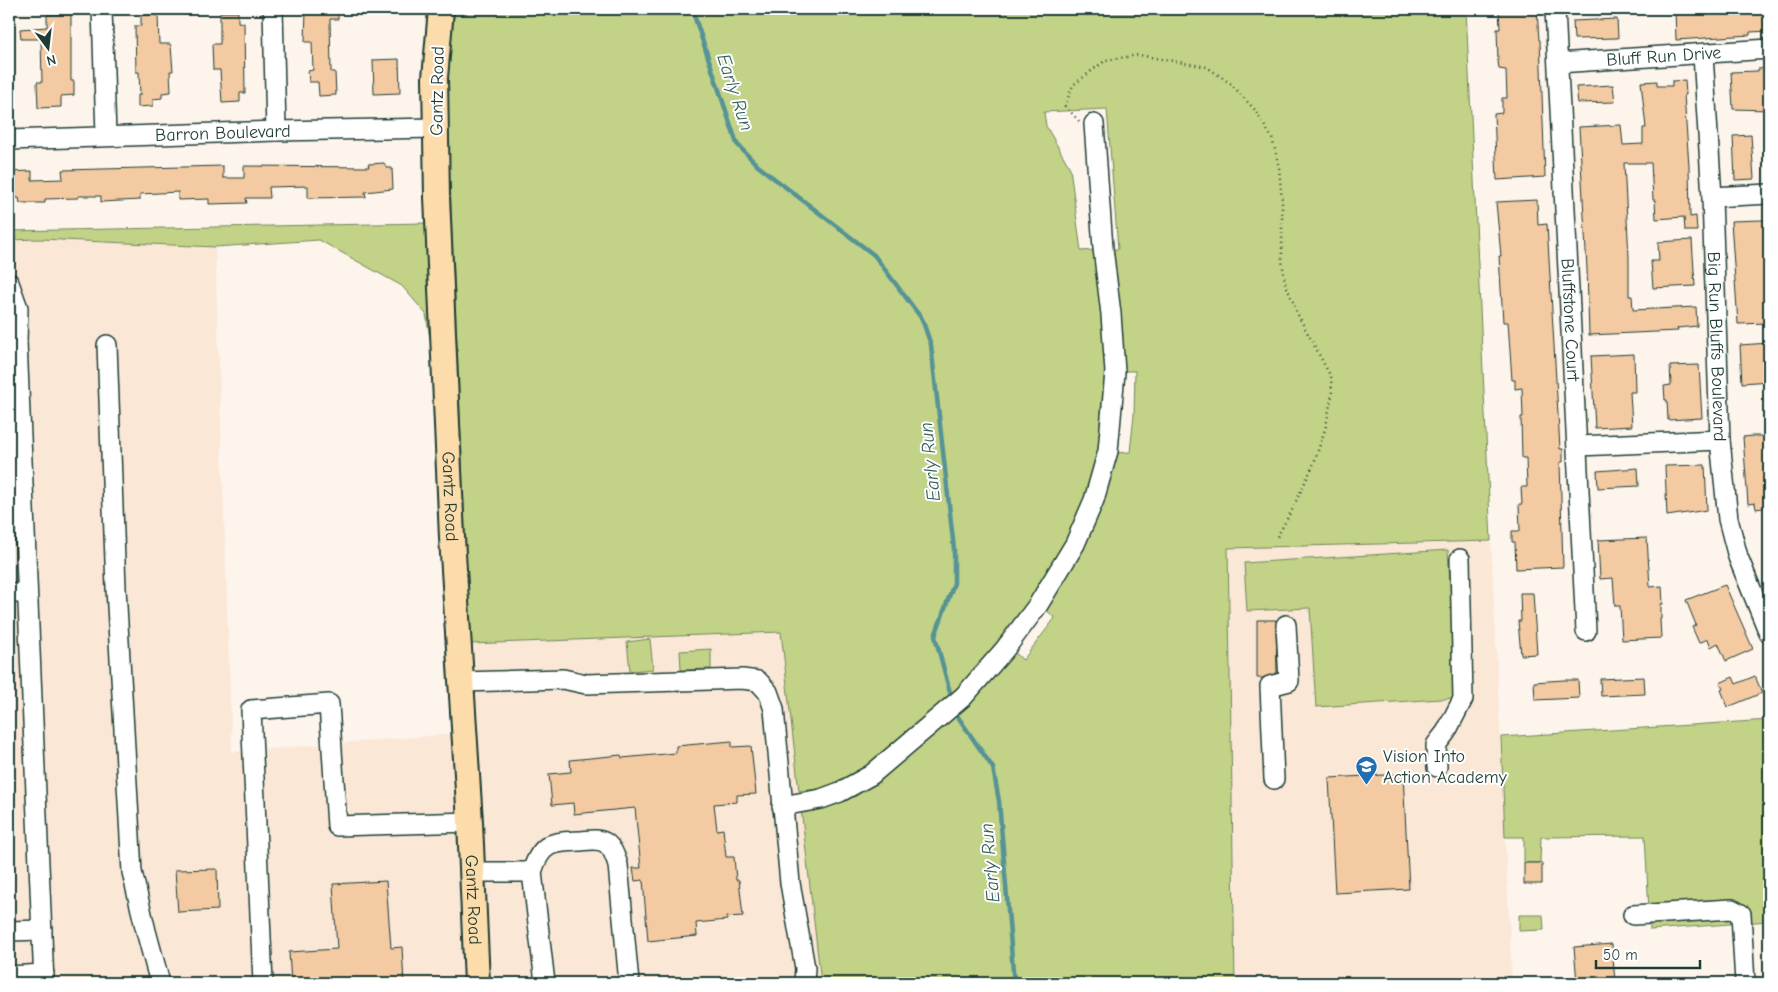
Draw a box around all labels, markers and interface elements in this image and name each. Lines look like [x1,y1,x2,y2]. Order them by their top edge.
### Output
north arrow [22,22,72,72]
street label: Bluff Run Drive [1606,42,1722,71]
street label: Gantz Road [426,46,449,136]
text: N [45,51,58,69]
water label: Early Run [712,51,758,134]
street label: Barron Boulevard [155,121,291,146]
street label: Big Run Bluffs Boulevard [1703,251,1730,442]
street label: Bluffstone Court [1556,258,1584,383]
water label: Early Run [915,421,945,503]
street label: Gantz Road [437,451,462,542]
place label: Vision Into Action Academy [1383,746,1508,788]
school or university icon: Vision Into Action Academy [1355,754,1379,785]
water label: Early Run [976,822,1004,904]
street label: Gantz Road [460,854,485,945]
scale bar [1596,937,1699,969]
text: 50 m [1603,946,1638,964]

